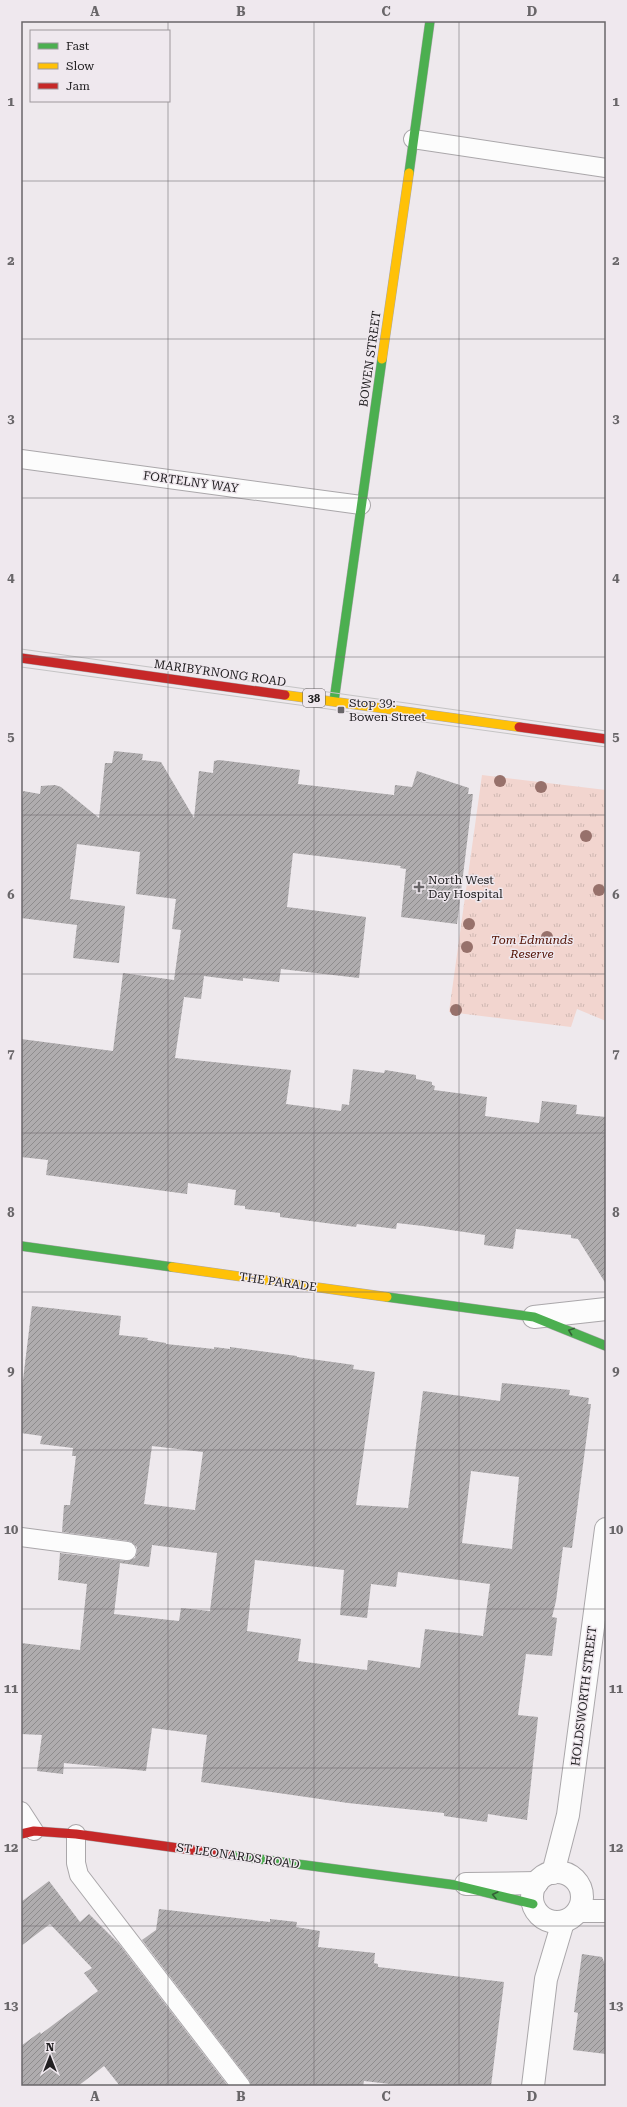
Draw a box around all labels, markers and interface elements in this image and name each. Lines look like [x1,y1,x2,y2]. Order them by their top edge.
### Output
text: A [90,4,100,19]
text: B [236,4,246,19]
text: C [381,4,391,19]
text: D [527,4,537,19]
legend [30,30,170,102]
text: Fast [66,39,90,53]
text: Slow [66,59,94,73]
text: Jam [66,79,90,93]
text: 1 [7,94,15,109]
text: 1 [612,94,620,109]
text: 2 [7,253,15,268]
text: 2 [612,253,620,268]
street label: BOWEN STREET [356,310,384,408]
text: 3 [7,411,15,426]
text: 3 [612,411,620,426]
street label: FORTELNY WAY [142,468,240,496]
text: 4 [7,570,15,585]
text: 4 [612,570,620,585]
street label: MARIBYRNONG ROAD [153,657,287,689]
road number: 38 [303,689,325,707]
place label: Stop 39: Bowen Street [349,696,426,724]
marker: Stop 39: Bowen Street [336,705,346,715]
text: 5 [7,729,15,744]
text: 5 [612,729,620,744]
place label: North West Day Hospital [428,873,503,901]
marker: North West Day Hospital [413,881,425,893]
text: 6 [7,887,15,902]
text: 6 [612,887,620,902]
park label: Tom Edmunds Reserve [491,933,573,961]
text: 7 [7,1046,15,1061]
text: 7 [612,1046,620,1061]
text: 8 [7,1205,15,1220]
text: 8 [612,1205,620,1220]
street label: THE PARADE [238,1270,318,1294]
one-way arrow [567,1327,574,1335]
text: 9 [7,1363,15,1378]
text: 9 [612,1363,620,1378]
text: 10 [4,1522,18,1537]
text: 10 [609,1522,623,1537]
street label: HOLDSWORTH STREET [568,1625,600,1767]
text: 11 [4,1681,18,1696]
text: 11 [609,1681,623,1696]
text: 12 [4,1840,18,1855]
street label: ST LEONARDS ROAD [176,1840,300,1872]
text: 12 [609,1840,623,1855]
one-way arrow [492,1891,499,1900]
text: 13 [4,1998,18,2013]
text: 13 [609,1998,623,2013]
north arrow [30,2037,70,2077]
text: N [46,2041,55,2054]
text: A [90,2089,100,2104]
text: B [236,2089,246,2104]
text: C [381,2089,391,2104]
text: D [527,2089,537,2104]

